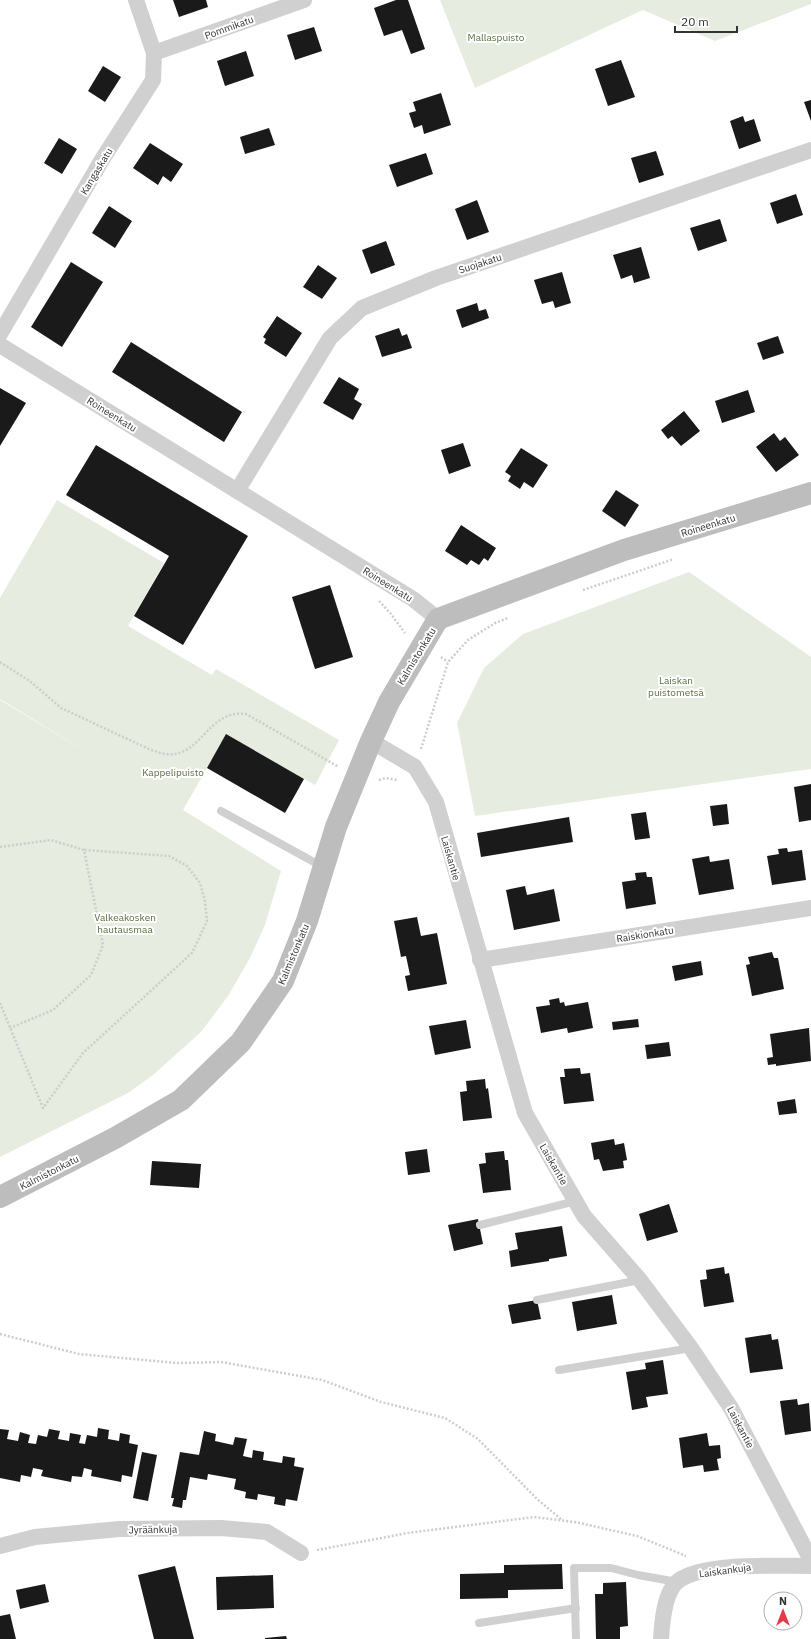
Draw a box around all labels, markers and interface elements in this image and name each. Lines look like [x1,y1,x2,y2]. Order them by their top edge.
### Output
scale bar [675,8,737,34]
street label: Pommikatu [203,13,255,42]
text: 20 m [681,14,709,29]
park label: Mallaspuisto [468,31,525,44]
street label: Kangaskatu [77,145,115,197]
street label: Suojakatu [457,250,503,277]
street label: Roineenkatu [84,394,139,435]
street label: Roineenkatu [679,511,737,540]
street label: Roineenkatu [360,564,415,605]
street label: Kalmistonkatu [394,625,439,687]
park label: Laiskan puistometsä [648,674,705,699]
park label: Kappelipuisto [142,766,204,779]
street label: Laiskantie [438,835,463,882]
park label: Valkeakosken hautausmaa [94,911,156,936]
street label: Kalmistonkatu [275,922,312,987]
street label: Raiskionkatu [616,924,675,945]
street label: Laiskantie [537,1141,571,1188]
street label: Kalmistonkatu [17,1152,81,1193]
street label: Laiskantie [724,1404,757,1451]
street label: Jyräänkuja [129,1523,178,1536]
street label: Laiskankuja [698,1560,753,1581]
north arrow [763,1591,803,1631]
text: N [779,1594,787,1608]

